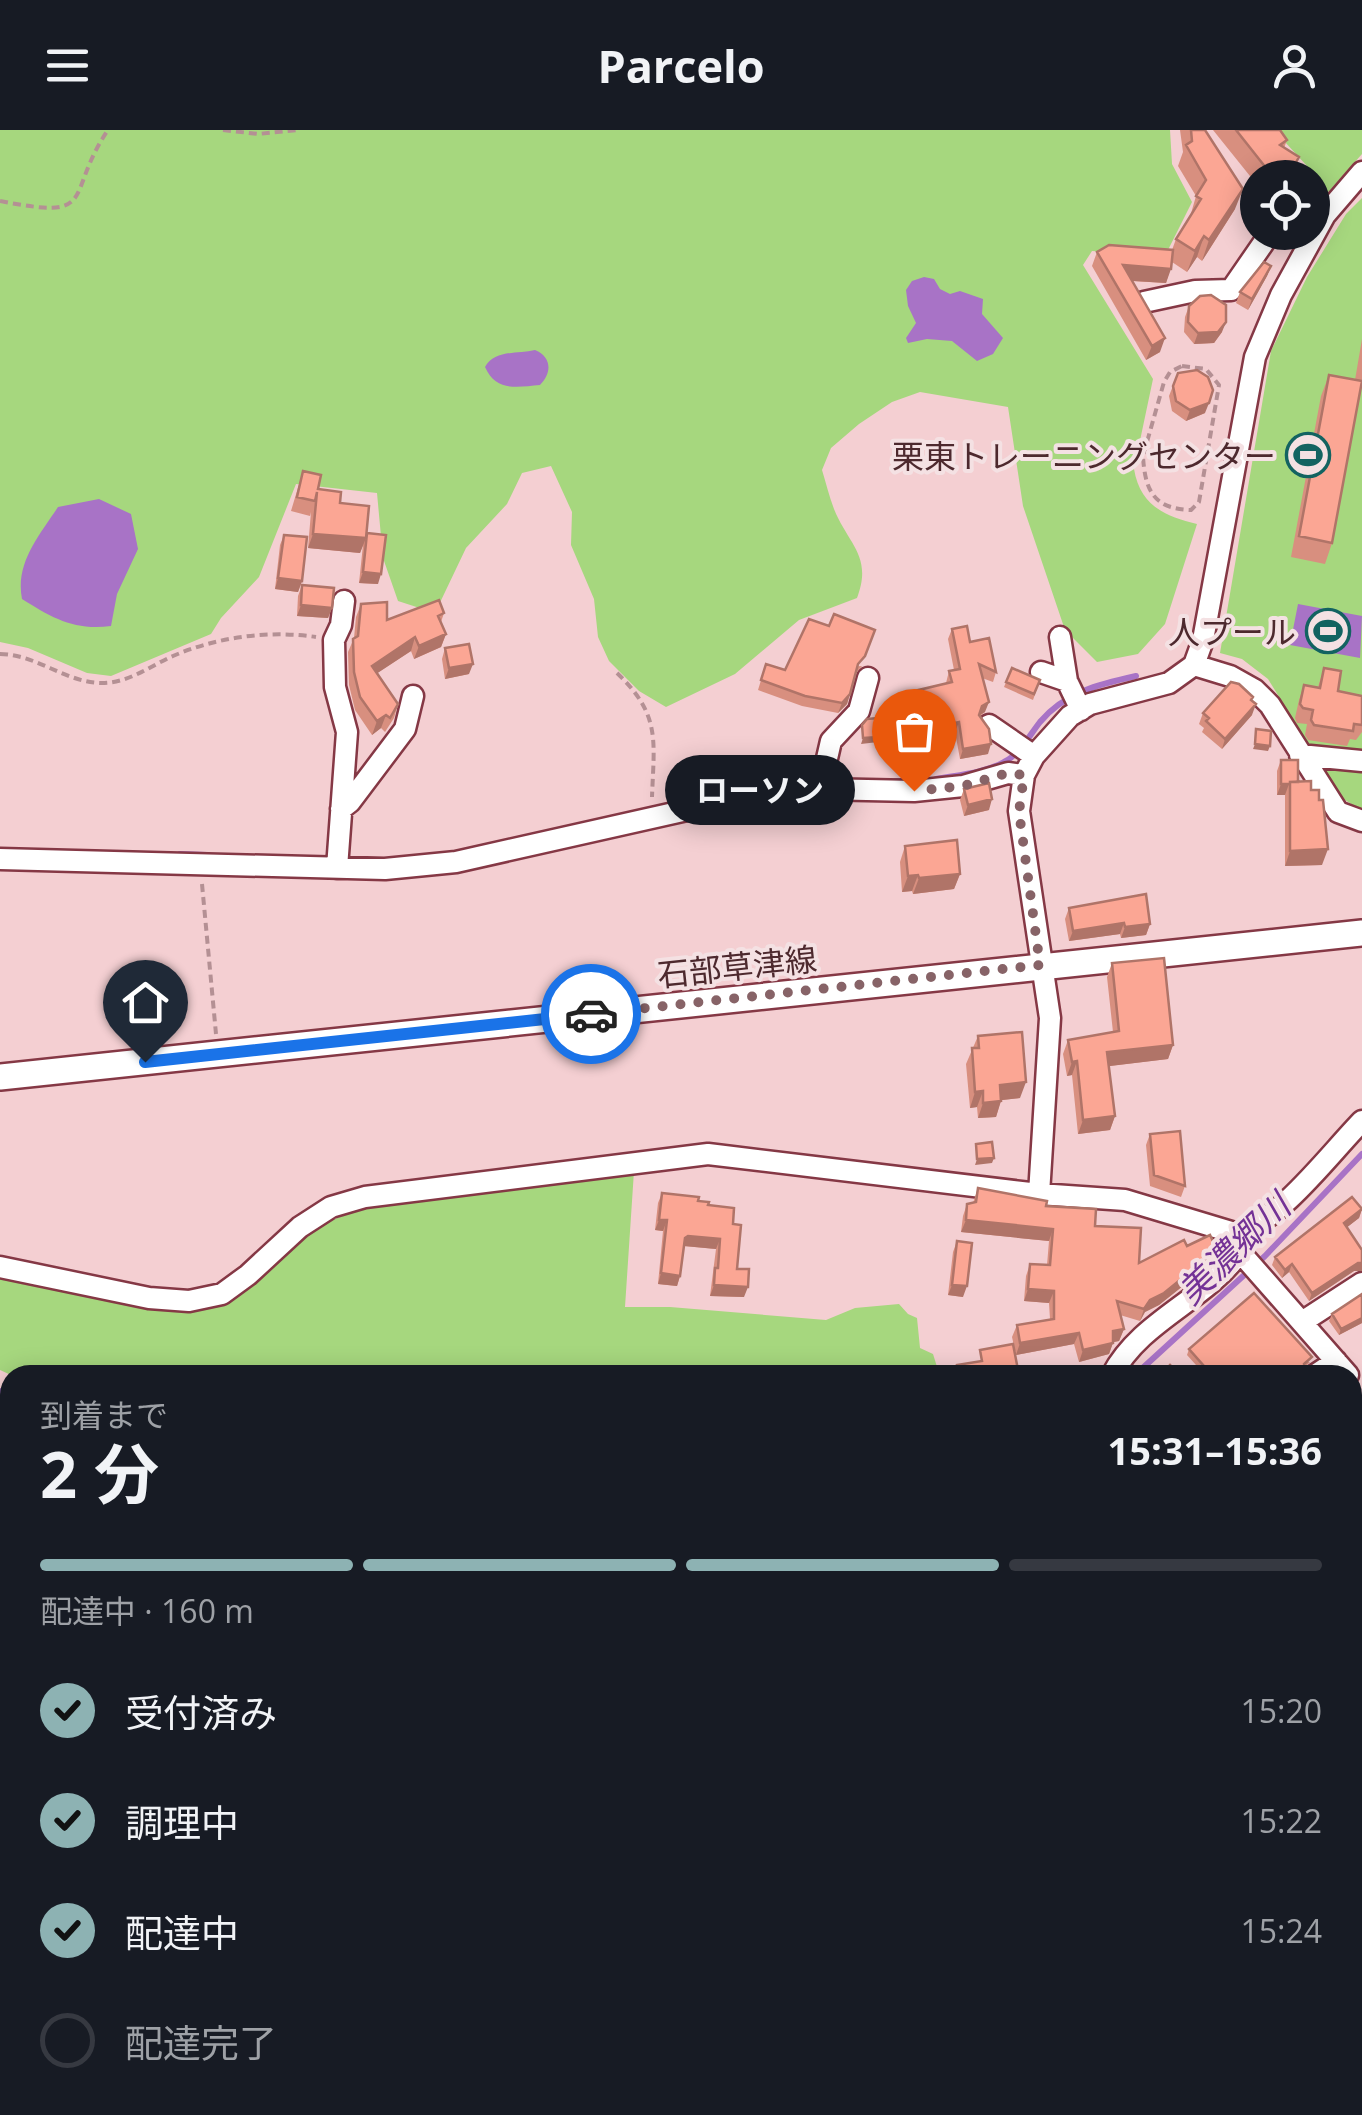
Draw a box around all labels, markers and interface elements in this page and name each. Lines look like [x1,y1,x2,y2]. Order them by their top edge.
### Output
text: Parcelo [597,35,765,96]
icon: menu [40,38,95,93]
icon: person [1267,38,1322,93]
map controls [1240,160,1330,250]
button: locate [1240,160,1330,250]
sports icon: 栗東トレーニングセンター [1285,432,1331,478]
place label: 栗東トレーニングセンター [892,434,1276,477]
sports icon: 人プール [1305,608,1351,654]
place label: 人プール [1168,610,1296,653]
pin [872,689,957,792]
icon: bag [887,704,942,759]
callout: ローソン [664,756,854,826]
text: ローソン [696,768,824,811]
street label: 石部草津線 [655,936,819,996]
pin [103,960,188,1063]
courier [541,964,641,1064]
icon: home [118,975,173,1030]
icon: car [564,987,619,1042]
water label: 美濃郷川 [1166,1180,1303,1314]
text: 到着まで [40,1393,168,1436]
text: 15:31–15:36 [1108,1424,1322,1476]
text: 2 分 [40,1429,159,1517]
text: 配達中 · 160 m [40,1589,254,1632]
icon: check [40,1683,95,1738]
text: 受付済み [125,1686,277,1738]
text: 15:20 [1240,1689,1322,1732]
icon: check [40,1793,95,1848]
text: 調理中 [125,1796,239,1848]
text: 15:22 [1240,1799,1322,1842]
icon: check [40,1903,95,1958]
text: 配達中 [125,1906,239,1958]
text: 15:24 [1240,1909,1322,1952]
text: 配達完了 [125,2016,277,2068]

